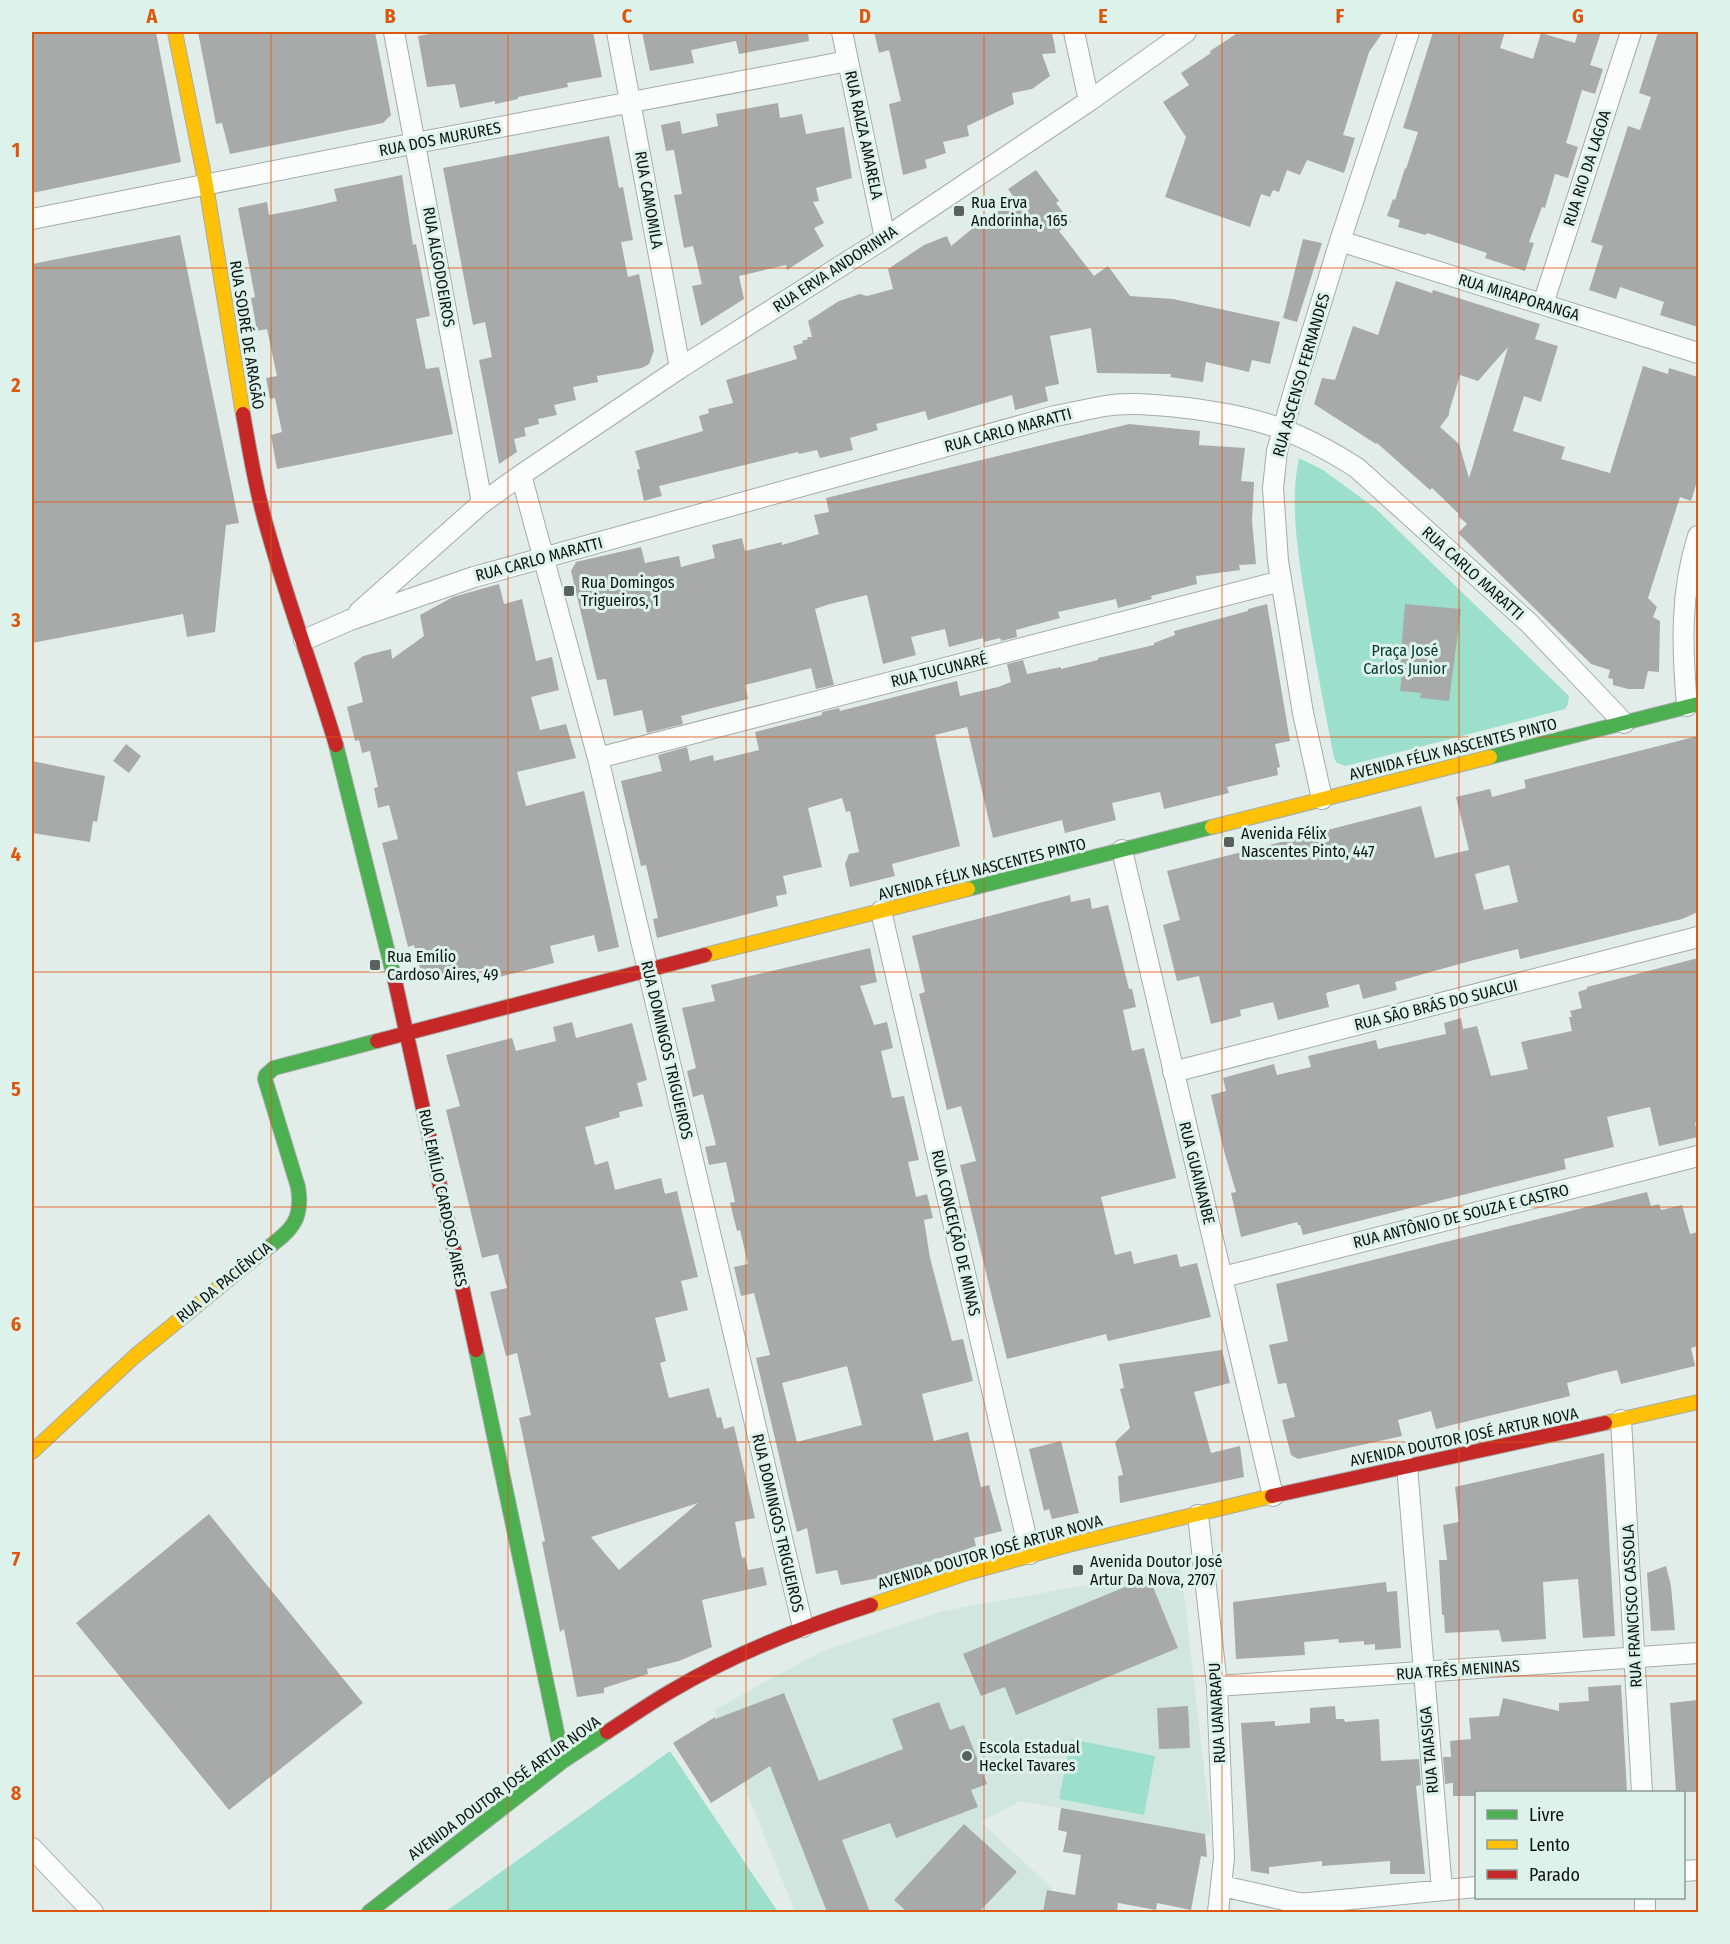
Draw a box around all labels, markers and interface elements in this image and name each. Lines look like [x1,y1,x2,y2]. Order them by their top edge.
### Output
text: A [146,4,159,28]
text: B [384,4,396,28]
text: C [622,4,633,28]
text: D [859,4,871,28]
text: E [1098,4,1108,28]
text: F [1336,4,1345,28]
text: G [1572,4,1584,28]
street label: RUA RAIZA AMARELA [841,69,887,202]
street label: RUA RIO DA LAGOA [1559,107,1615,228]
street label: RUA DOS MURURES [377,118,503,160]
text: 1 [12,138,20,162]
street label: RUA CAMOMILA [631,150,667,251]
place label: Rua Erva Andorinha, 165 [971,193,1068,230]
marker: Rua Erva Andorinha, 165 [952,204,966,218]
street label: RUA ALGODOEIROS [419,205,459,329]
street label: RUA ERVA ANDORINHA [769,221,901,316]
street label: RUA SODRÉ DE ARAGÃO [226,259,268,411]
street label: RUA MIRAPORANGA [1456,270,1582,325]
street label: RUA ASCENSO FERNANDES [1269,291,1333,459]
text: 2 [10,373,21,397]
street label: RUA CARLO MARATTI [942,404,1074,456]
street label: RUA CARLO MARATTI [1418,522,1528,624]
street label: RUA CARLO MARATTI [473,533,605,585]
place label: Rua Domingos Trigueiros, 1 [581,573,675,610]
marker: Rua Domingos Trigueiros, 1 [562,584,576,598]
text: 3 [10,608,21,632]
park label: Praça José Carlos Junior [1363,641,1447,678]
street label: RUA TUCUNARÉ [889,649,989,691]
street label: AVENIDA FÉLIX NASCENTES PINTO [1347,714,1559,784]
place label: Avenida Félix Nascentes Pinto, 447 [1241,824,1375,861]
street label: AVENIDA FÉLIX NASCENTES PINTO [876,834,1088,904]
marker: Avenida Félix Nascentes Pinto, 447 [1222,835,1236,849]
text: 4 [11,842,21,866]
place label: Rua Emílio Cardoso Aires, 49 [387,947,499,984]
marker: Rua Emílio Cardoso Aires, 49 [368,958,382,972]
street label: RUA DOMINGOS TRIGUEIROS [637,959,697,1141]
street label: RUA SÃO BRÁS DO SUACUI [1352,976,1520,1034]
text: 5 [11,1077,21,1101]
street label: RUA EMÍLIO CARDOSO AIRES [415,1107,471,1289]
street label: RUA GUAINANBE [1175,1120,1219,1226]
street label: RUA CONCEIÇÃO DE MINAS [927,1148,984,1318]
street label: RUA ANTÔNIO DE SOUZA E CASTRO [1351,1179,1571,1252]
street label: RUA DA PACIÊNCIA [172,1237,276,1326]
text: 6 [11,1312,21,1336]
street label: AVENIDA DOUTOR JOSÉ ARTUR NOVA [1348,1403,1580,1471]
street label: RUA DOMINGOS TRIGUEIROS [748,1432,808,1614]
street label: AVENIDA DOUTOR JOSÉ ARTUR NOVA [875,1511,1105,1593]
street label: RUA FRANCISCO CASSOLA [1618,1523,1646,1688]
text: 7 [12,1547,21,1571]
place label: Avenida Doutor José Artur Da Nova, 2707 [1090,1552,1222,1589]
marker: Avenida Doutor José Artur Da Nova, 2707 [1071,1563,1085,1577]
street label: RUA TRÊS MENINAS [1395,1656,1521,1684]
street label: RUA UANARAPU [1205,1662,1229,1764]
street label: RUA TAIASIGA [1416,1705,1442,1794]
street label: AVENIDA DOUTOR JOSÉ ARTUR NOVA [404,1712,604,1864]
place label: Escola Estadual Heckel Tavares [979,1738,1080,1775]
marker: Escola Estadual Heckel Tavares [960,1749,974,1763]
text: 8 [11,1781,22,1805]
legend [1475,1791,1685,1899]
text: Livre [1529,1804,1564,1826]
text: Lento [1529,1834,1570,1856]
text: Parado [1529,1864,1580,1886]

